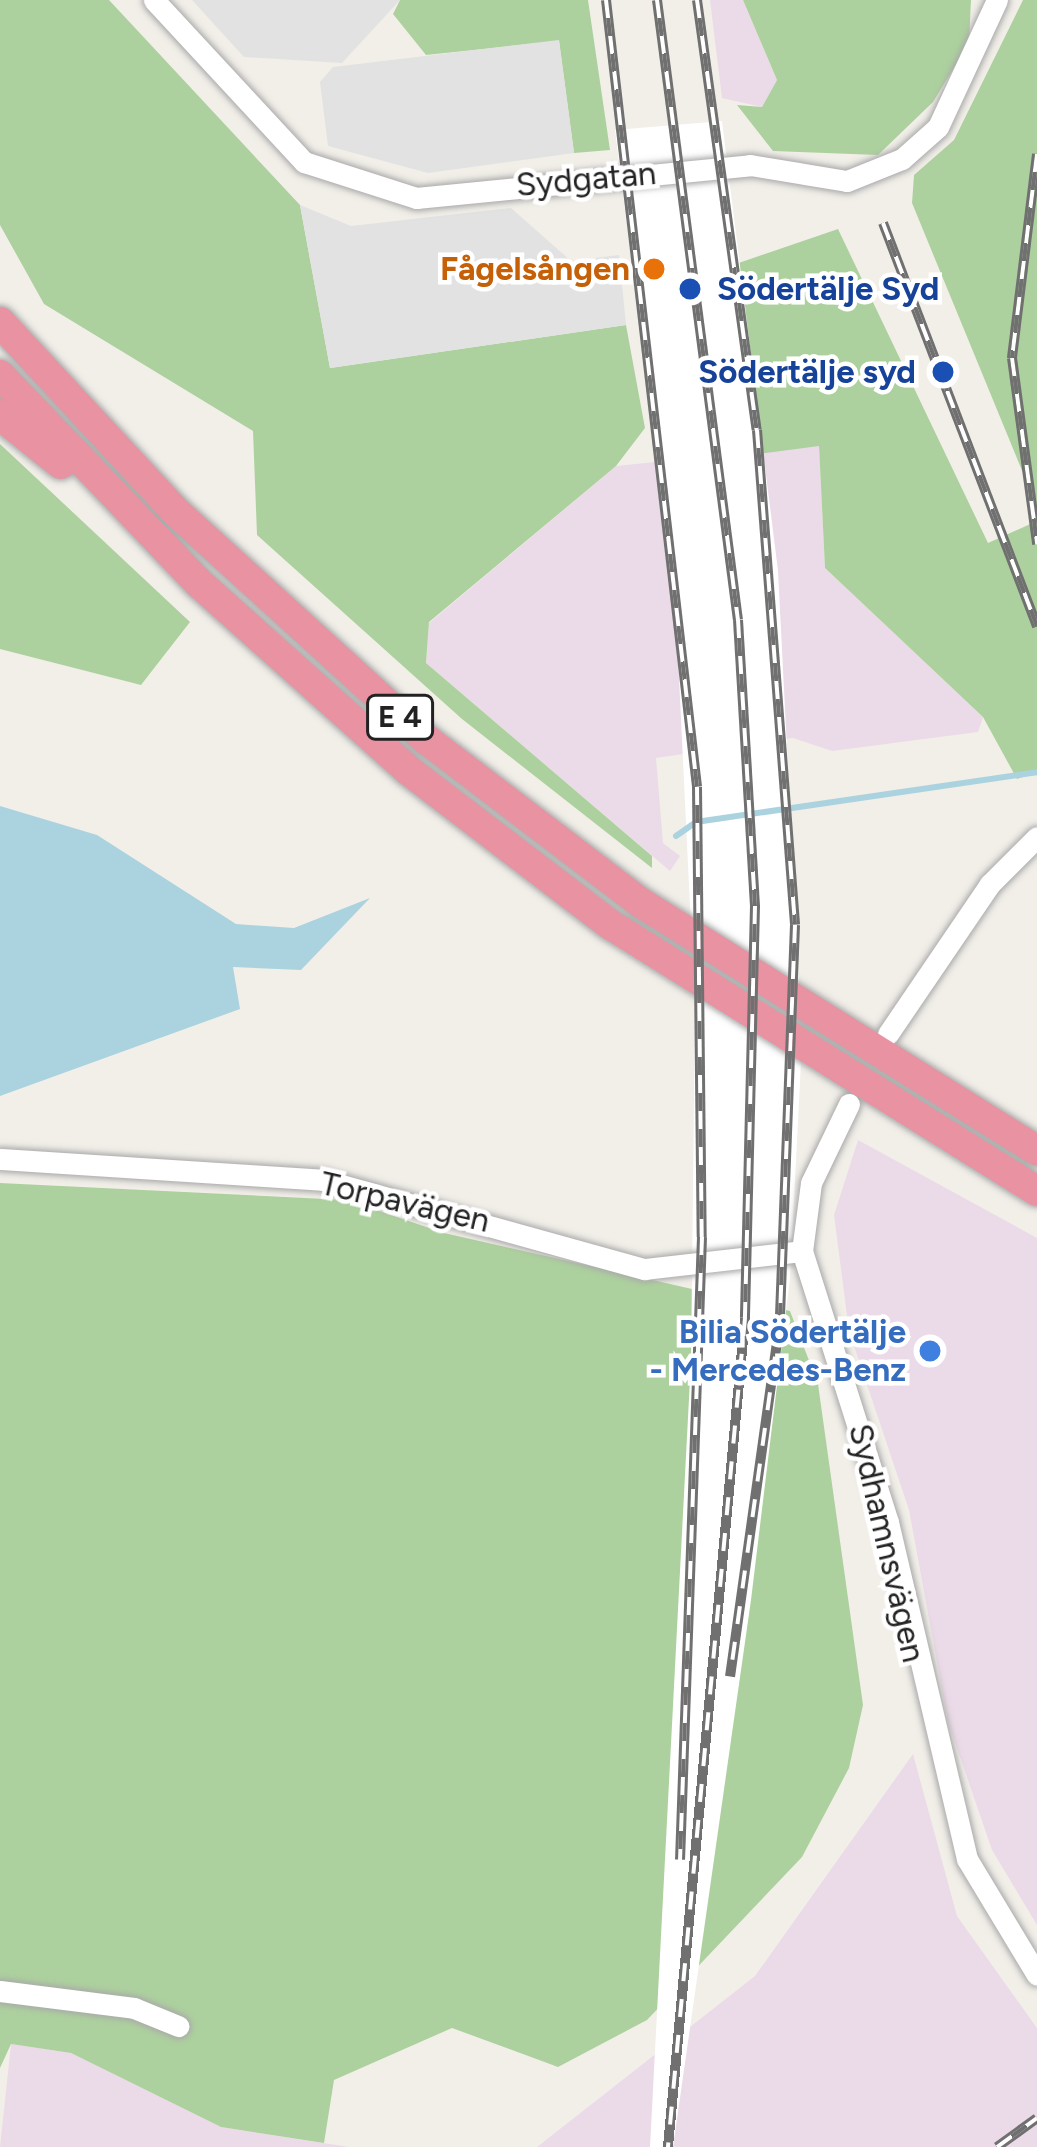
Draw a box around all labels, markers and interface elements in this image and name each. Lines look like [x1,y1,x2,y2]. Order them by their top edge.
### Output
street label: Sydgatan [514,153,658,205]
place label: Fågelsången [440,249,630,289]
marker: Fågelsången [641,256,667,282]
place label: Södertälje Syd [717,269,939,309]
marker: Södertälje Syd [674,273,706,305]
place label: Södertälje syd [698,352,916,392]
marker: Södertälje syd [927,356,959,388]
road number: E 4 [364,693,436,741]
street label: Torpavägen [317,1163,493,1241]
place label: Bilia Södertälje - Mercedes-Benz [650,1312,906,1390]
marker: Bilia Södertälje - Mercedes-Benz [917,1338,943,1364]
street label: Sydhamnsvägen [840,1420,934,1666]

